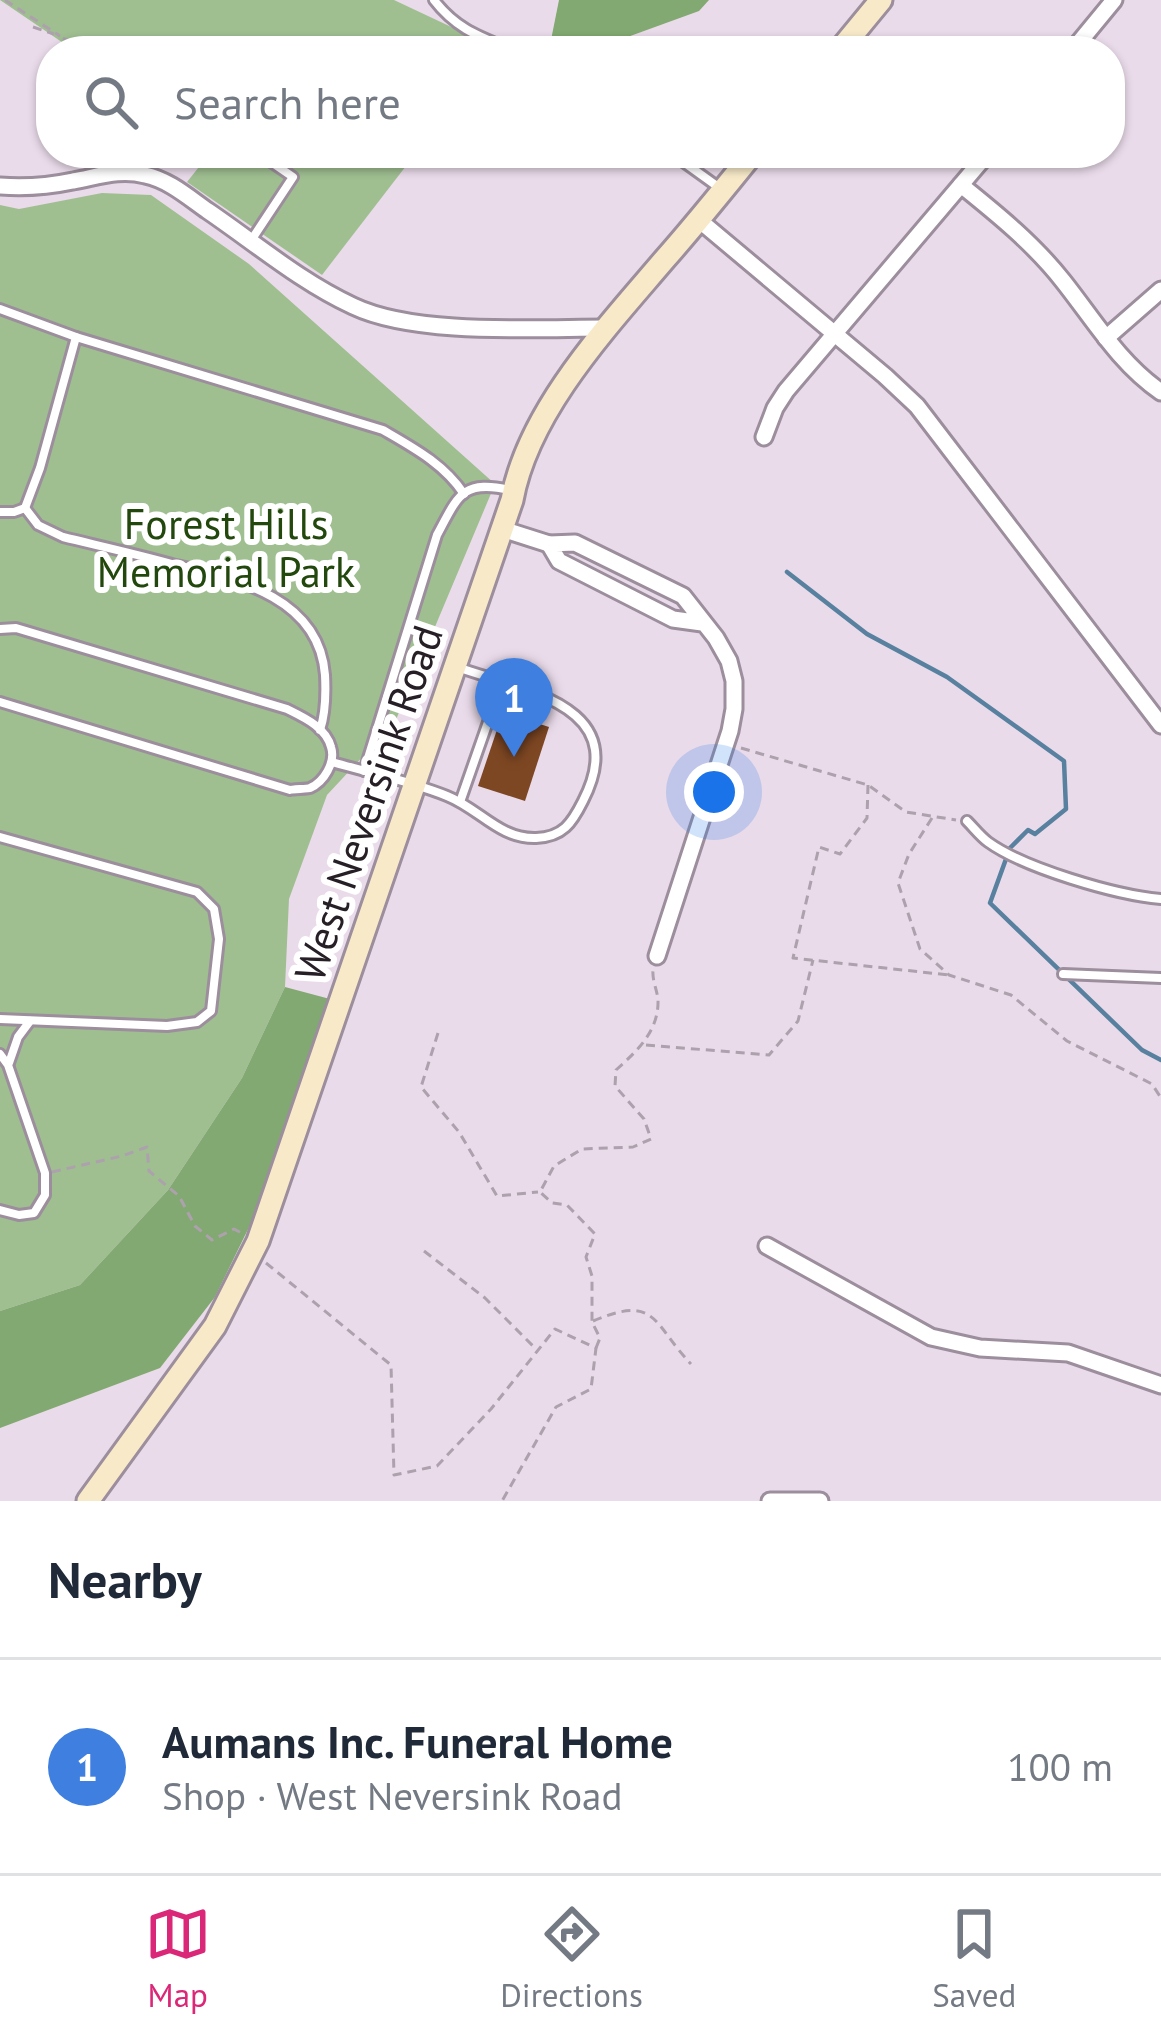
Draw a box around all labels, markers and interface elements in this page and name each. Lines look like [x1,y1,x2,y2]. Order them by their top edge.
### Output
search box [36,36,1125,168]
icon: search [78,69,144,135]
text: Search here [174,73,401,131]
park label: Forest Hills Memorial Park [97,496,355,599]
street label: West Neversink Road [281,618,455,988]
pin: 1 [475,658,553,757]
your location [684,762,744,822]
text: Nearby [48,1546,202,1612]
text: Aumans Inc. Funeral Home [162,1712,673,1770]
text: 1 [76,1741,98,1792]
text: 100 m [1007,1741,1113,1792]
text: Shop · West Neversink Road [162,1770,622,1821]
tab: Map [145,1901,211,2016]
tab: Directions [500,1901,643,2016]
tab: Saved [932,1901,1016,2016]

